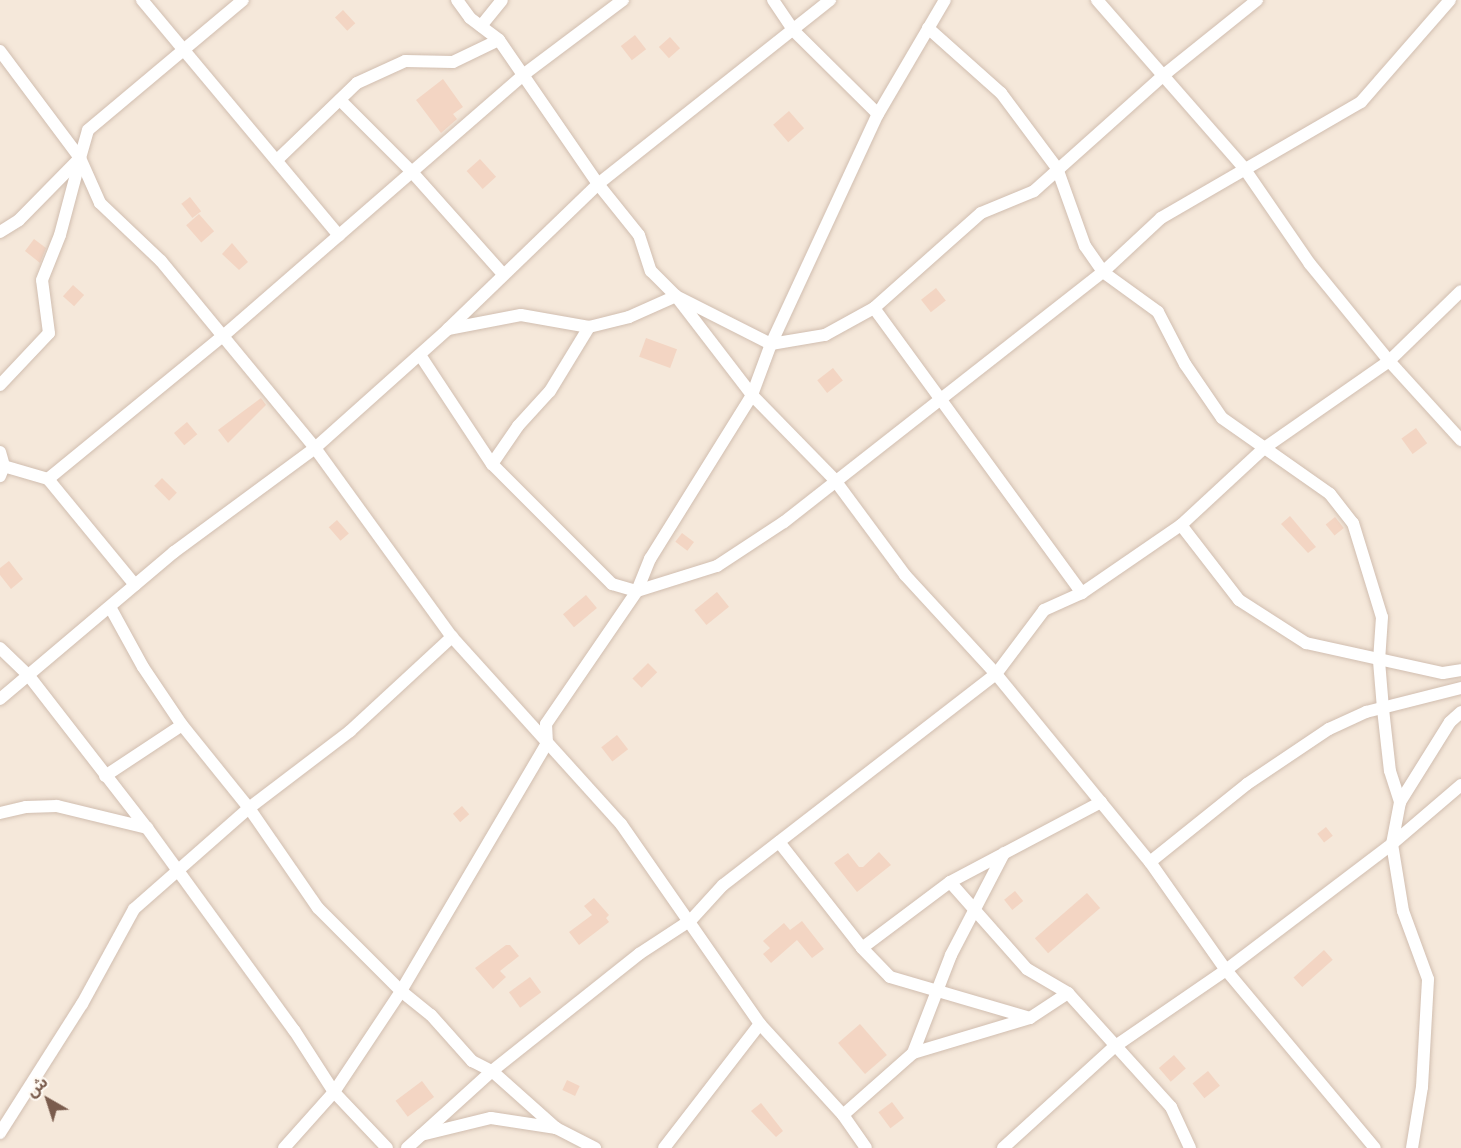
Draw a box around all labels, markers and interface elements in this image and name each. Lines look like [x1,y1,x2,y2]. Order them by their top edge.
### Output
north arrow [18,1070,78,1130]
text: ش [22,1071,51,1101]

